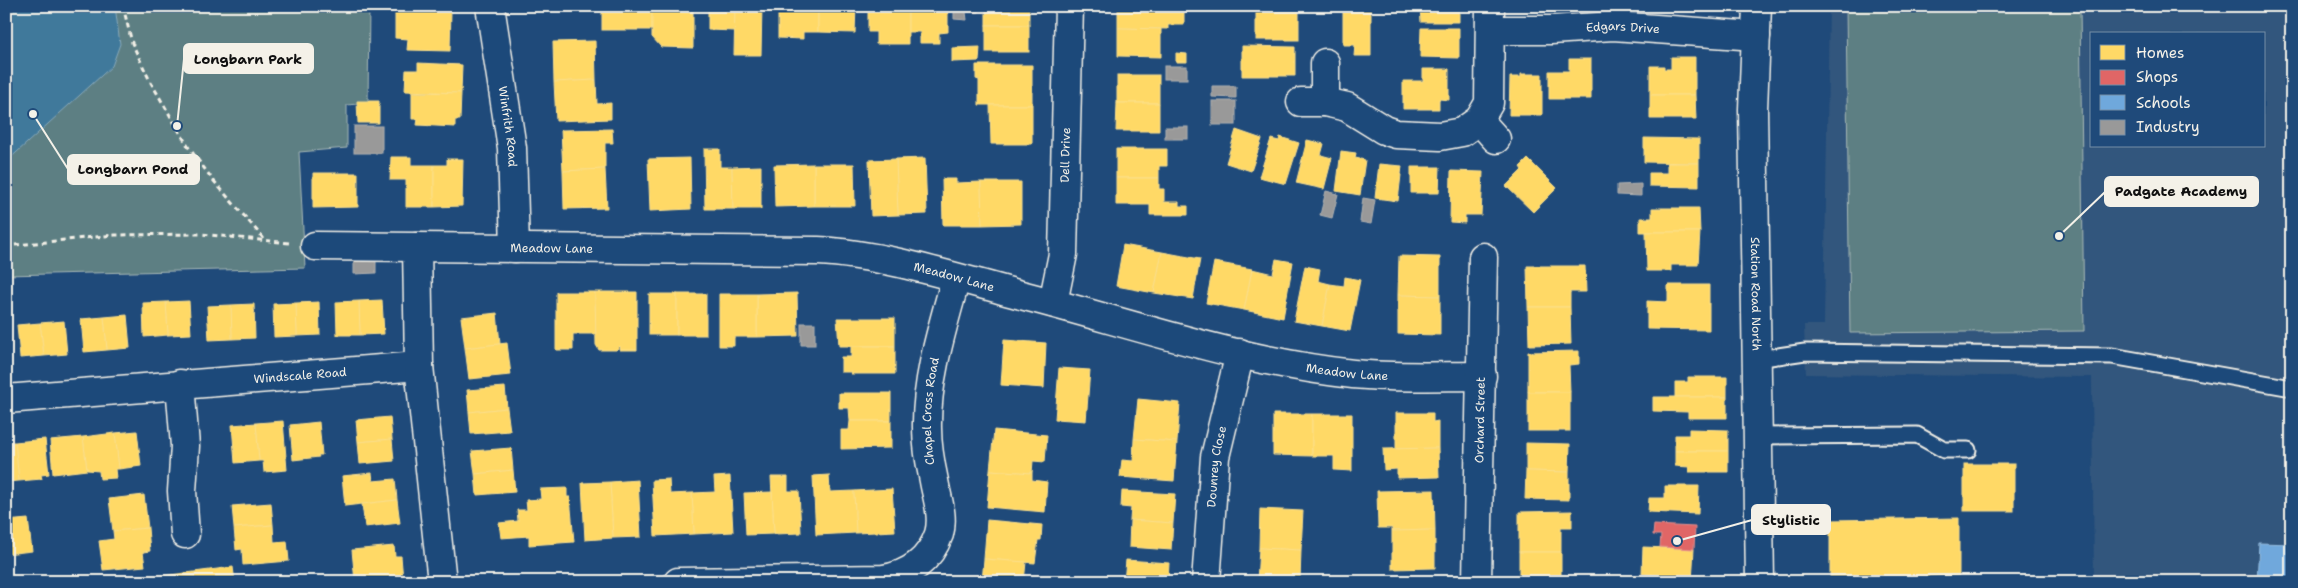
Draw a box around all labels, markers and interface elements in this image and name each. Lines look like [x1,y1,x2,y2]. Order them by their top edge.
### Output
street label: Edgars Drive [1585,18,1660,37]
legend [2090,32,2266,148]
text: Homes [2136,43,2184,63]
callout: Longbarn Park [184,44,313,73]
text: Longbarn Park [194,50,302,68]
text: Shops [2136,67,2178,87]
street label: Winfrith Road [495,85,521,168]
text: Schools [2136,93,2191,113]
text: Industry [2136,117,2200,137]
street label: Dell Drive [1057,127,1074,183]
callout: Longbarn Pond [68,155,199,184]
text: Longbarn Pond [78,160,189,178]
callout: Padgate Academy [2105,177,2258,206]
text: Padgate Academy [2115,182,2247,200]
street label: Station Road North [1747,237,1765,351]
street label: Meadow Lane [510,240,593,257]
street label: Meadow Lane [912,259,996,295]
street label: Chapel Cross Road [919,356,943,466]
street label: Meadow Lane [1305,360,1389,384]
street label: Windscale Road [253,364,348,387]
street label: Orchard Street [1471,377,1489,463]
street label: Dounrey Close [1203,424,1230,508]
callout: Stylistic [1752,505,1830,534]
text: Stylistic [1762,511,1820,529]

